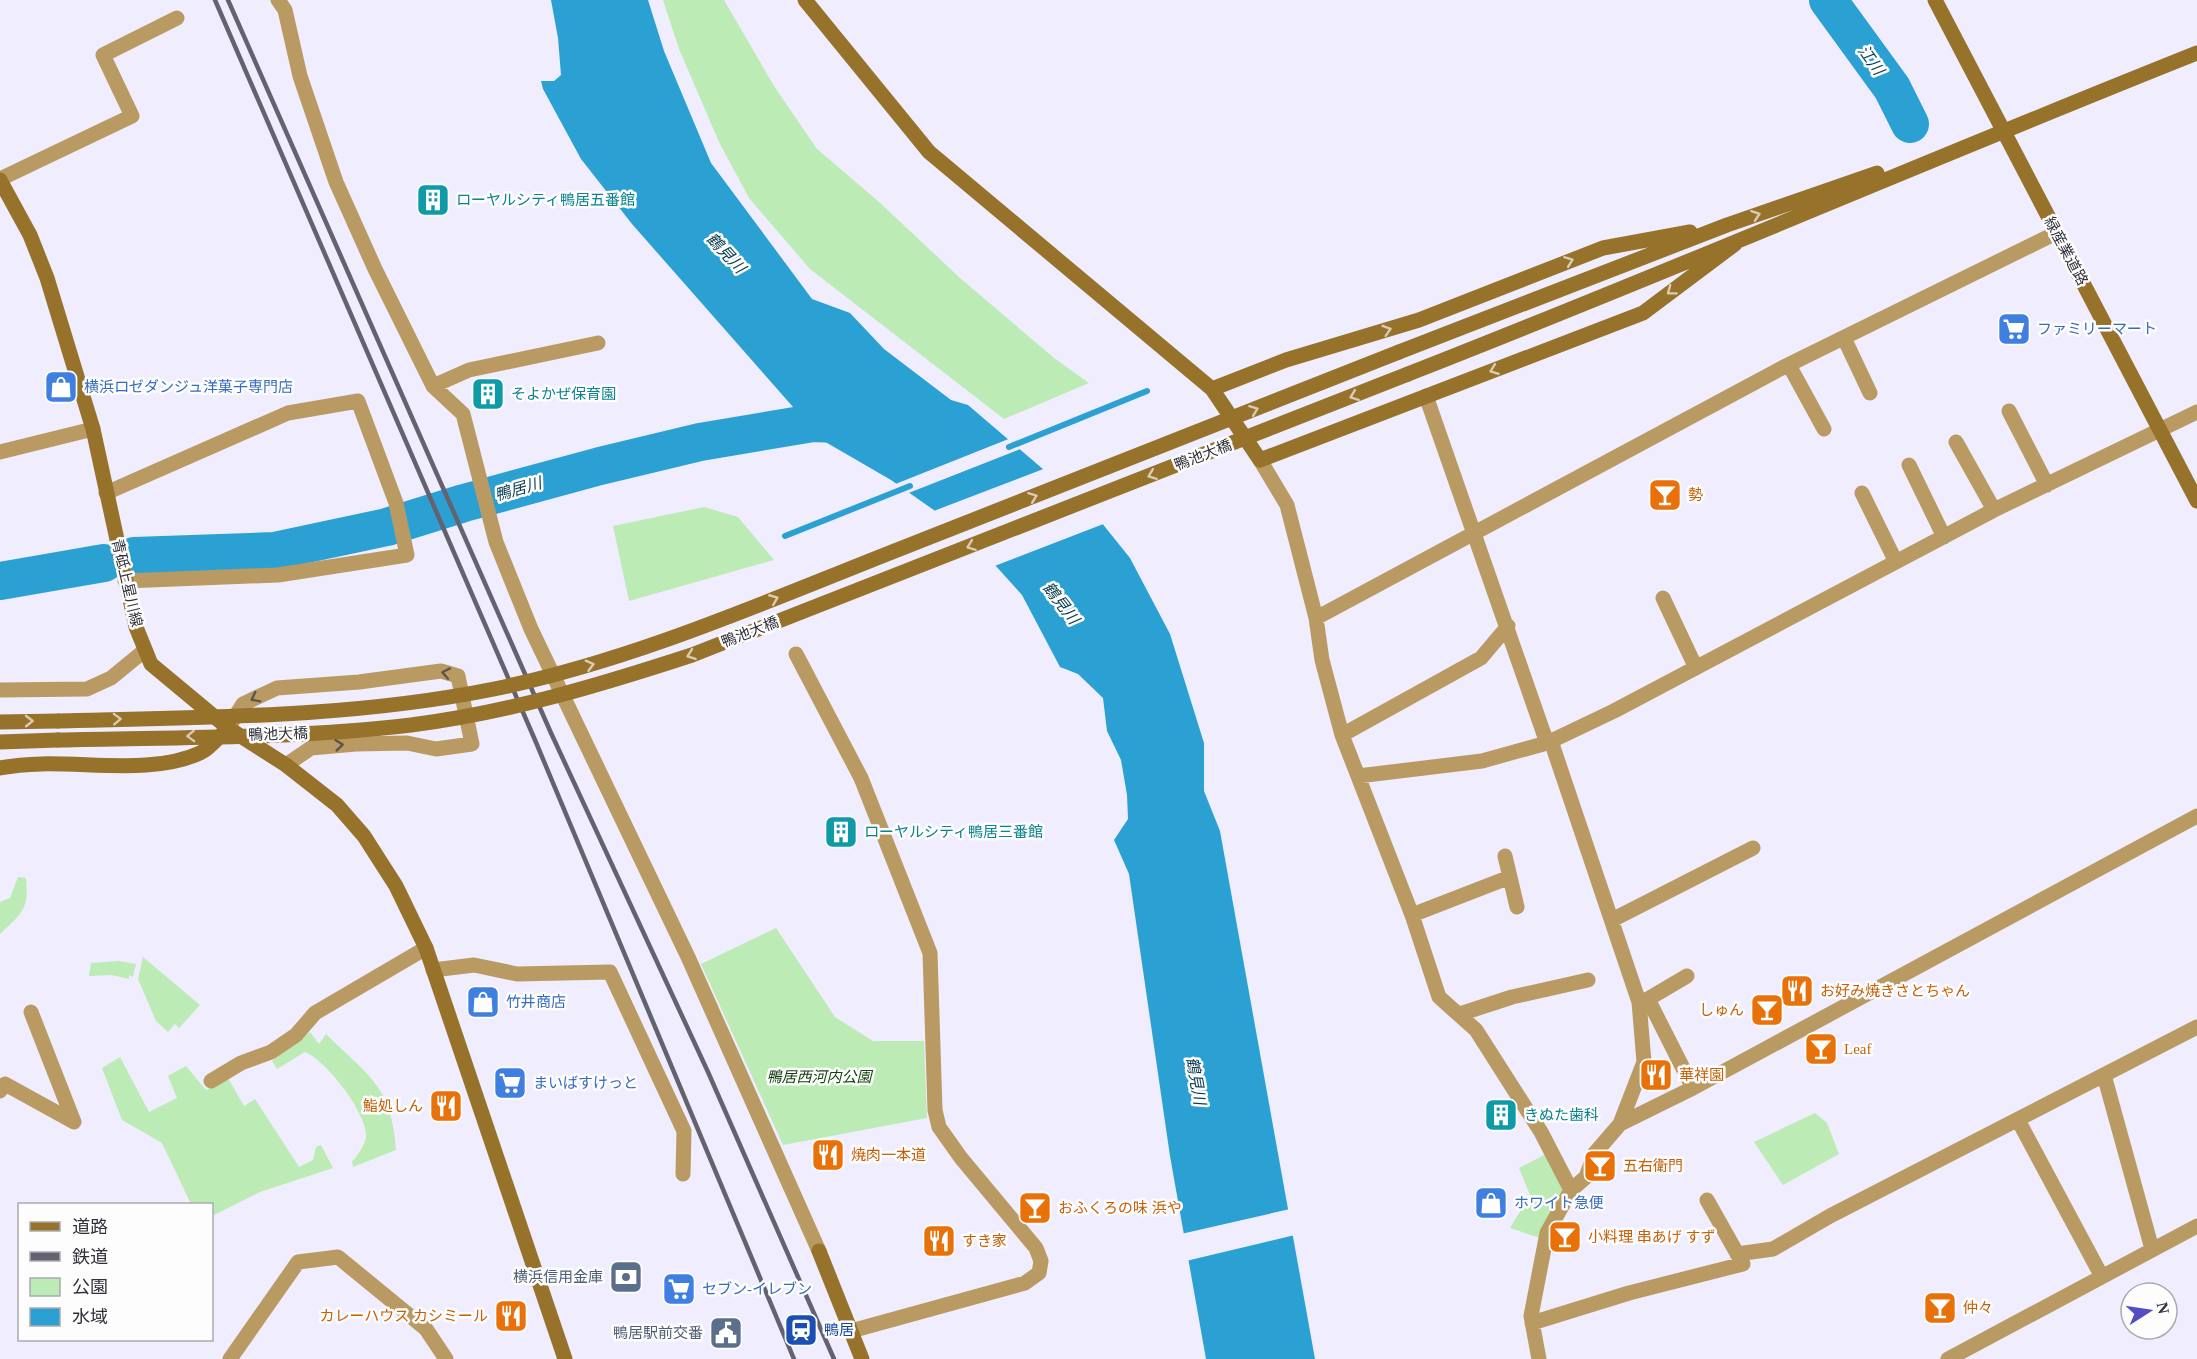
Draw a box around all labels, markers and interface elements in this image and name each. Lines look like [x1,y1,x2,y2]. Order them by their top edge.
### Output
water label: 江川 [1855,42,1888,80]
building icon: ローヤルシティ鴨居五番館 [415,182,451,218]
place label: ローヤルシティ鴨居五番館 [456,192,635,208]
one-way arrow [1750,210,1761,223]
street label: 緑産業道路 [2041,214,2091,288]
water label: 鶴見川 [703,230,750,278]
one-way arrow [1564,256,1574,269]
one-way arrow [1667,284,1678,295]
supermarket icon: ファミリーマート [1996,311,2032,347]
place label: ファミリーマート [2037,321,2157,337]
one-way arrow [1381,325,1392,337]
one-way arrow [1489,363,1500,375]
shop icon: 横浜ロゼダンジュ洋菓子専門店 [43,369,79,405]
building icon: そよかぜ保育園 [470,376,506,412]
place label: 横浜ロゼダンジュ洋菓子専門店 [84,379,293,395]
place label: そよかぜ保育園 [511,386,616,402]
one-way arrow [1349,389,1360,401]
one-way arrow [1248,405,1259,417]
street label: 鴨池大橋 [1172,437,1234,473]
one-way arrow [1148,468,1159,480]
water label: 鴨居川 [493,474,545,504]
bar icon: 勢 [1647,477,1683,513]
place label: 勢 [1688,487,1703,503]
one-way arrow [1027,491,1038,504]
street label: 青砥上星川線 [109,537,145,629]
one-way arrow [966,539,977,551]
water label: 鶴見川 [1040,579,1084,629]
one-way arrow [767,594,778,606]
street label: 鴨池大橋 [719,614,781,650]
one-way arrow [686,647,697,660]
one-way arrow [585,660,595,673]
one-way arrow [442,667,452,680]
one-way arrow [251,691,262,703]
one-way arrow [112,713,121,725]
one-way arrow [25,715,34,728]
street label: 鴨池大橋 [248,725,308,743]
one-way arrow [186,730,195,743]
one-way arrow [335,740,344,752]
building icon: ローヤルシティ鴨居三番館 [823,814,859,850]
place label: ローヤルシティ鴨居三番館 [864,824,1043,840]
restaurant icon: お好み焼きさとちゃん [1779,973,1815,1009]
place label: お好み焼きさとちゃん [1820,983,1970,999]
shop icon: 竹井商店 [465,984,501,1020]
bar icon: しゅん [1749,992,1785,1028]
place label: 竹井商店 [506,993,566,1010]
place label: しゅん [1699,1002,1744,1018]
bar icon: Leaf [1803,1031,1839,1067]
place label: Leaf [1844,1041,1871,1057]
water label: 鶴見川 [1183,1056,1209,1108]
restaurant icon: 華祥園 [1638,1057,1674,1093]
supermarket icon: まいばすけっと [492,1065,528,1101]
place label: 華祥園 [1679,1067,1724,1083]
park label: 鴨居西河内公園 [766,1069,873,1085]
place label: まいばすけっと [533,1075,638,1091]
restaurant icon: 鮨処しん [428,1088,464,1124]
building icon: きぬた歯科 [1483,1097,1519,1133]
place label: 鮨処しん [363,1098,423,1114]
place label: きぬた歯科 [1524,1107,1599,1123]
restaurant icon: 焼肉一本道 [810,1137,846,1173]
place label: 焼肉一本道 [851,1147,926,1163]
bar icon: 五右衛門 [1582,1148,1618,1184]
place label: 五右衛門 [1623,1158,1683,1174]
shop icon: ホワイト急便 [1473,1185,1509,1221]
bar icon: おふくろの味 浜や [1017,1190,1053,1226]
place label: ホワイト急便 [1514,1195,1604,1211]
place label: おふくろの味 浜や [1058,1200,1182,1216]
legend [18,1203,213,1341]
text: 道路 [72,1217,108,1237]
bar icon: 小料理 串あげ すず [1547,1219,1583,1255]
restaurant icon: すき家 [921,1223,957,1259]
place label: 小料理 串あげ すず [1588,1228,1716,1245]
place label: すき家 [962,1233,1007,1249]
text: 鉄道 [72,1247,108,1267]
bank icon: 横浜信用金庫 [608,1259,644,1295]
place label: 横浜信用金庫 [513,1269,603,1285]
supermarket icon: セブン-イレブン [661,1271,697,1307]
text: 公園 [72,1277,108,1297]
place label: セブン-イレブン [702,1281,812,1297]
north arrow [2119,1281,2179,1341]
bar icon: 仲々 [1922,1290,1958,1326]
restaurant icon: カレーハウス カシミール [493,1298,529,1334]
place label: 仲々 [1963,1299,1993,1316]
text: N [2154,1301,2173,1316]
text: 水域 [72,1307,108,1327]
place label: カレーハウス カシミール [320,1308,488,1324]
station icon: 鴨居 [783,1312,819,1348]
public building icon: 鴨居駅前交番 [708,1315,744,1351]
place label: 鴨居 [824,1322,854,1338]
place label: 鴨居駅前交番 [613,1325,703,1341]

